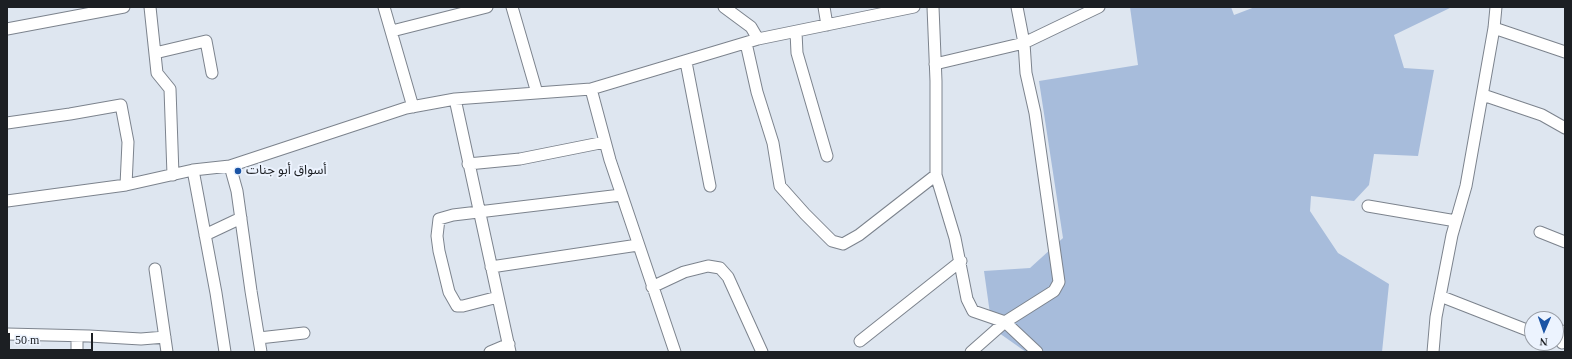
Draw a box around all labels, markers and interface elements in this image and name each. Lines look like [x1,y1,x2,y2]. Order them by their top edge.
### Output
place label: أسواق أبو جنات [246,163,327,179]
marker: أسواق أبو جنات [233,166,243,176]
north arrow [1524,311,1564,351]
scale bar [10,325,95,351]
text: 50 m [15,333,39,347]
text: N [1539,336,1548,348]

